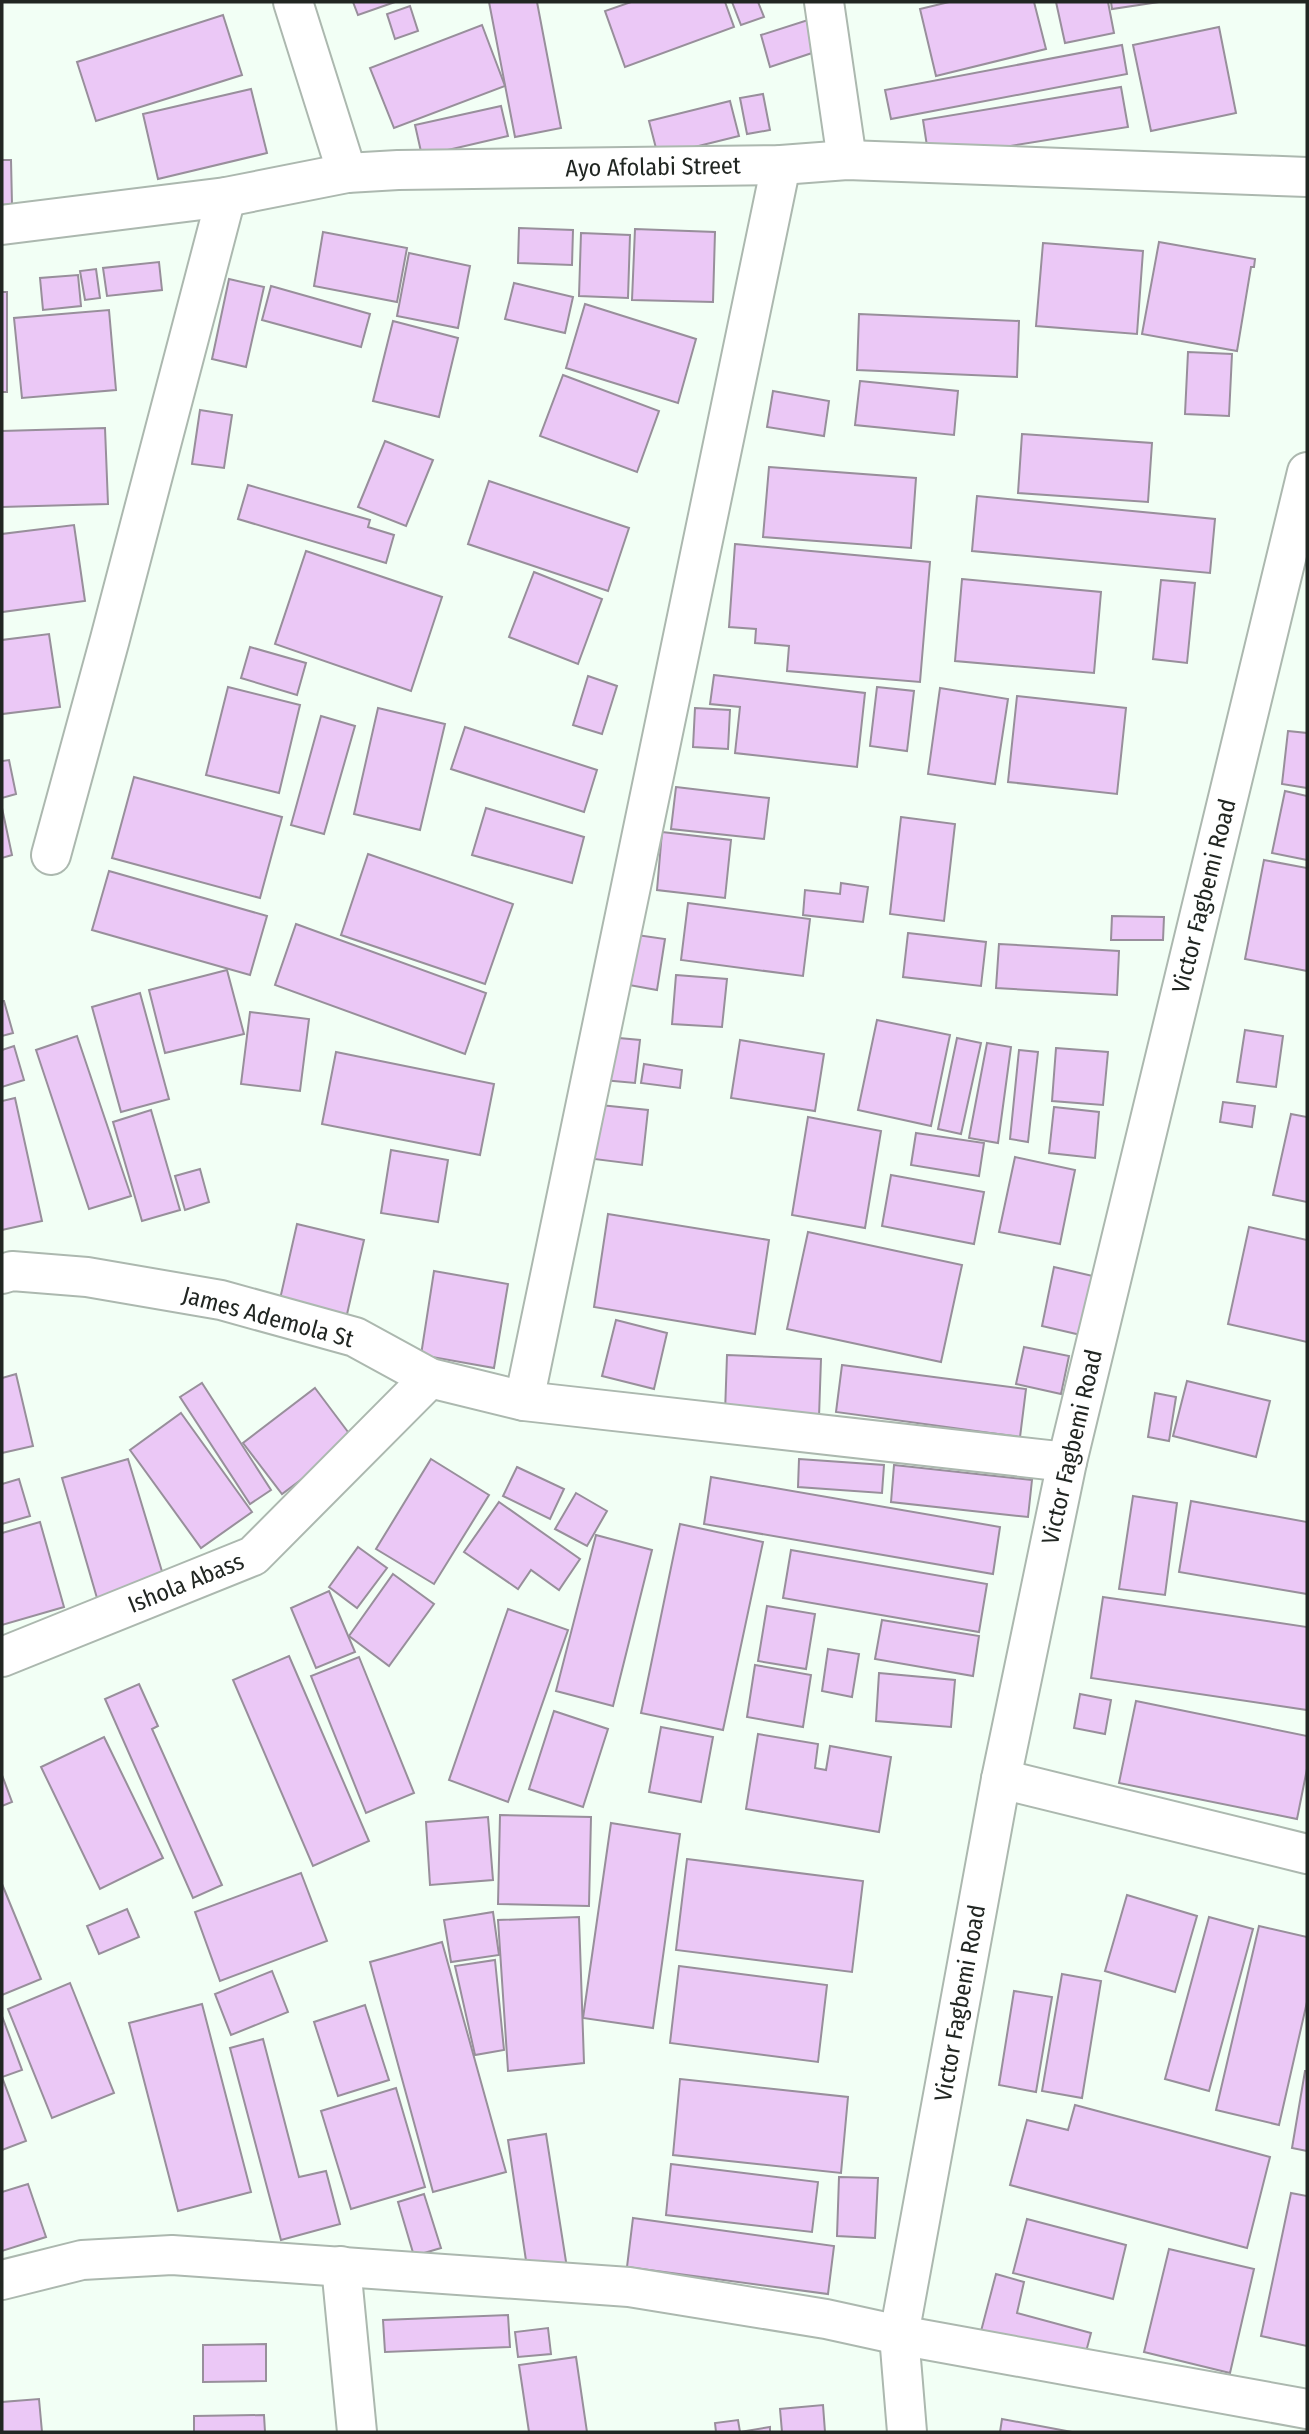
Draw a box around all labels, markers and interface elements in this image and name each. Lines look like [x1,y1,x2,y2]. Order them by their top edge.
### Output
street label: Ayo Afolabi Street [565,151,741,183]
street label: Victor Fagbemi Road [1166,796,1242,996]
street label: James Ademola St [179,1281,357,1353]
street label: Victor Fagbemi Road [1036,1347,1108,1547]
street label: Ishola Abass [124,1547,248,1619]
street label: Victor Fagbemi Road [929,1903,991,2103]

